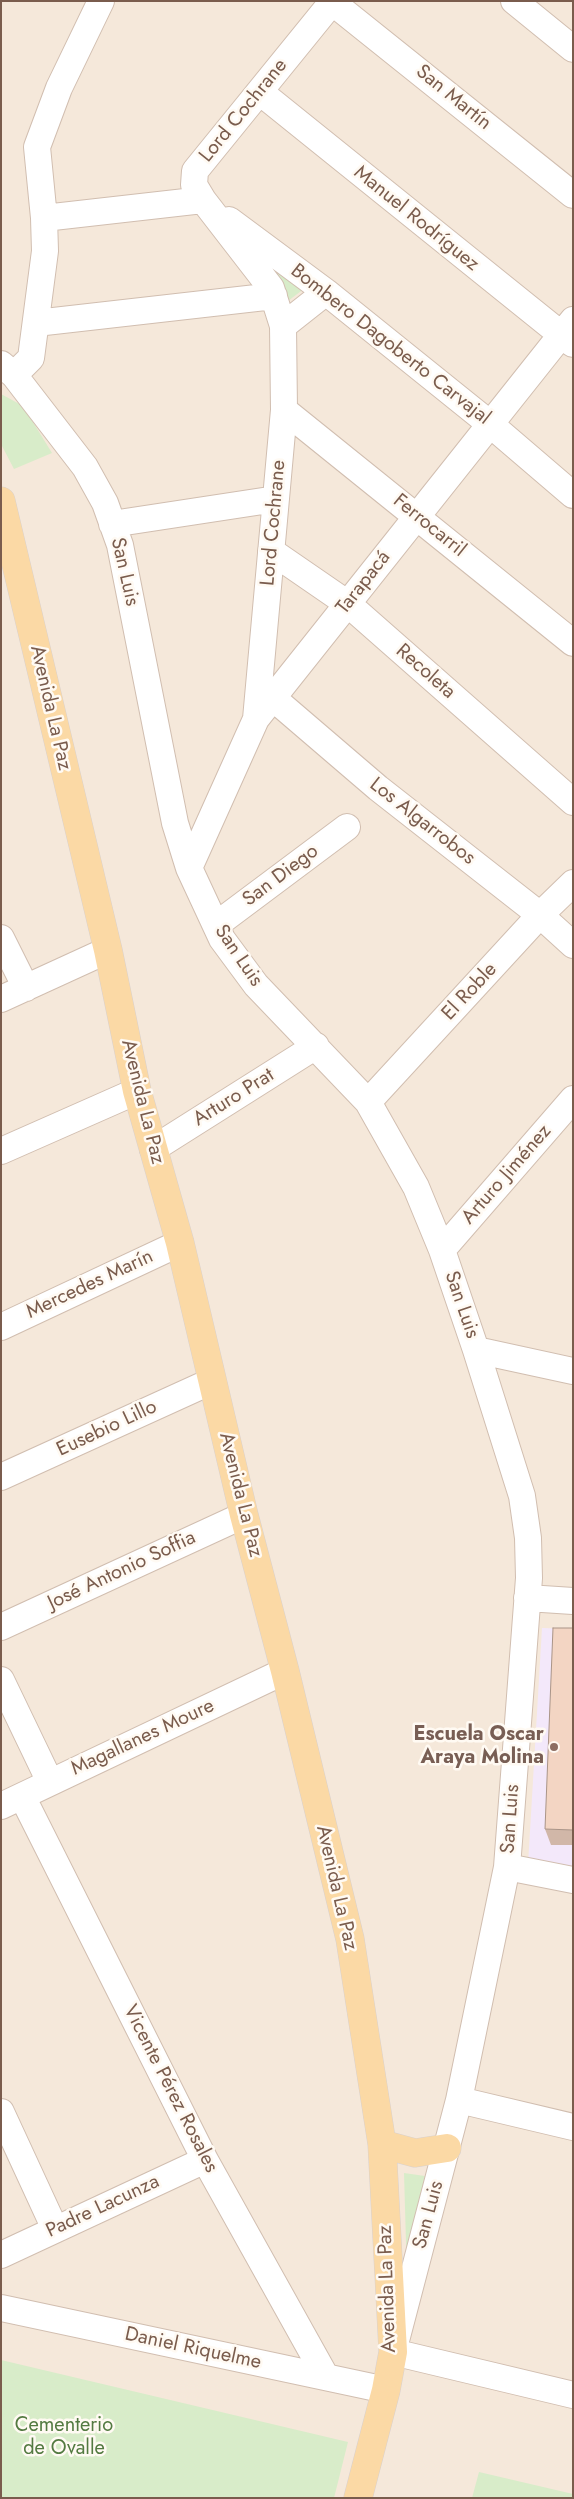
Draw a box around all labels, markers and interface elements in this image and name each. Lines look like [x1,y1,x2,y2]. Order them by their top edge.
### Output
street label: Lord Cochrane [195,54,293,168]
street label: San Martín [410,60,496,136]
street label: Manuel Rodríguez [348,161,484,277]
street label: Bombero Dagoberto Carvajal [285,259,495,431]
street label: Lord Cochrane [257,459,291,587]
street label: Ferrocarril [388,489,470,563]
street label: San Luis [104,535,144,609]
street label: Tarapacá [332,547,396,619]
street label: Recoleta [390,640,460,704]
street label: Avenida La Paz [24,643,76,773]
street label: Los Algarrobos [364,773,480,871]
street label: San Diego [238,840,324,912]
street label: San Luis [209,921,267,991]
street label: El Roble [437,958,503,1026]
street label: Avenida La Paz [115,1037,169,1167]
street label: Arturo Prat [189,1064,279,1132]
street label: Arturo Jiménez [457,1120,557,1230]
street label: Mercedes Marín [23,1245,157,1325]
street label: San Luis [438,1268,484,1342]
street label: Eusebio Lillo [53,1395,161,1463]
street label: Avenida La Paz [213,1430,267,1560]
street label: José Antonio Soffia [44,1526,200,1616]
street label: Magallanes Moure [68,1694,218,1782]
place label: Escuela Oscar Araya Molina [413,1723,544,1770]
marker: Escuela Oscar Araya Molina [548,1741,560,1753]
street label: San Luis [497,1784,525,1854]
street label: Avenida La Paz [310,1823,362,1953]
street label: Vicente Pérez Rosales [117,2001,223,2177]
street label: Padre Lacunza [43,2170,163,2244]
street label: San Luis [408,2178,450,2252]
street label: Avenida La Paz [374,2225,402,2353]
street label: Daniel Riquelme [123,2323,263,2375]
park label: Cementerio de Ovalle [15,2414,113,2461]

